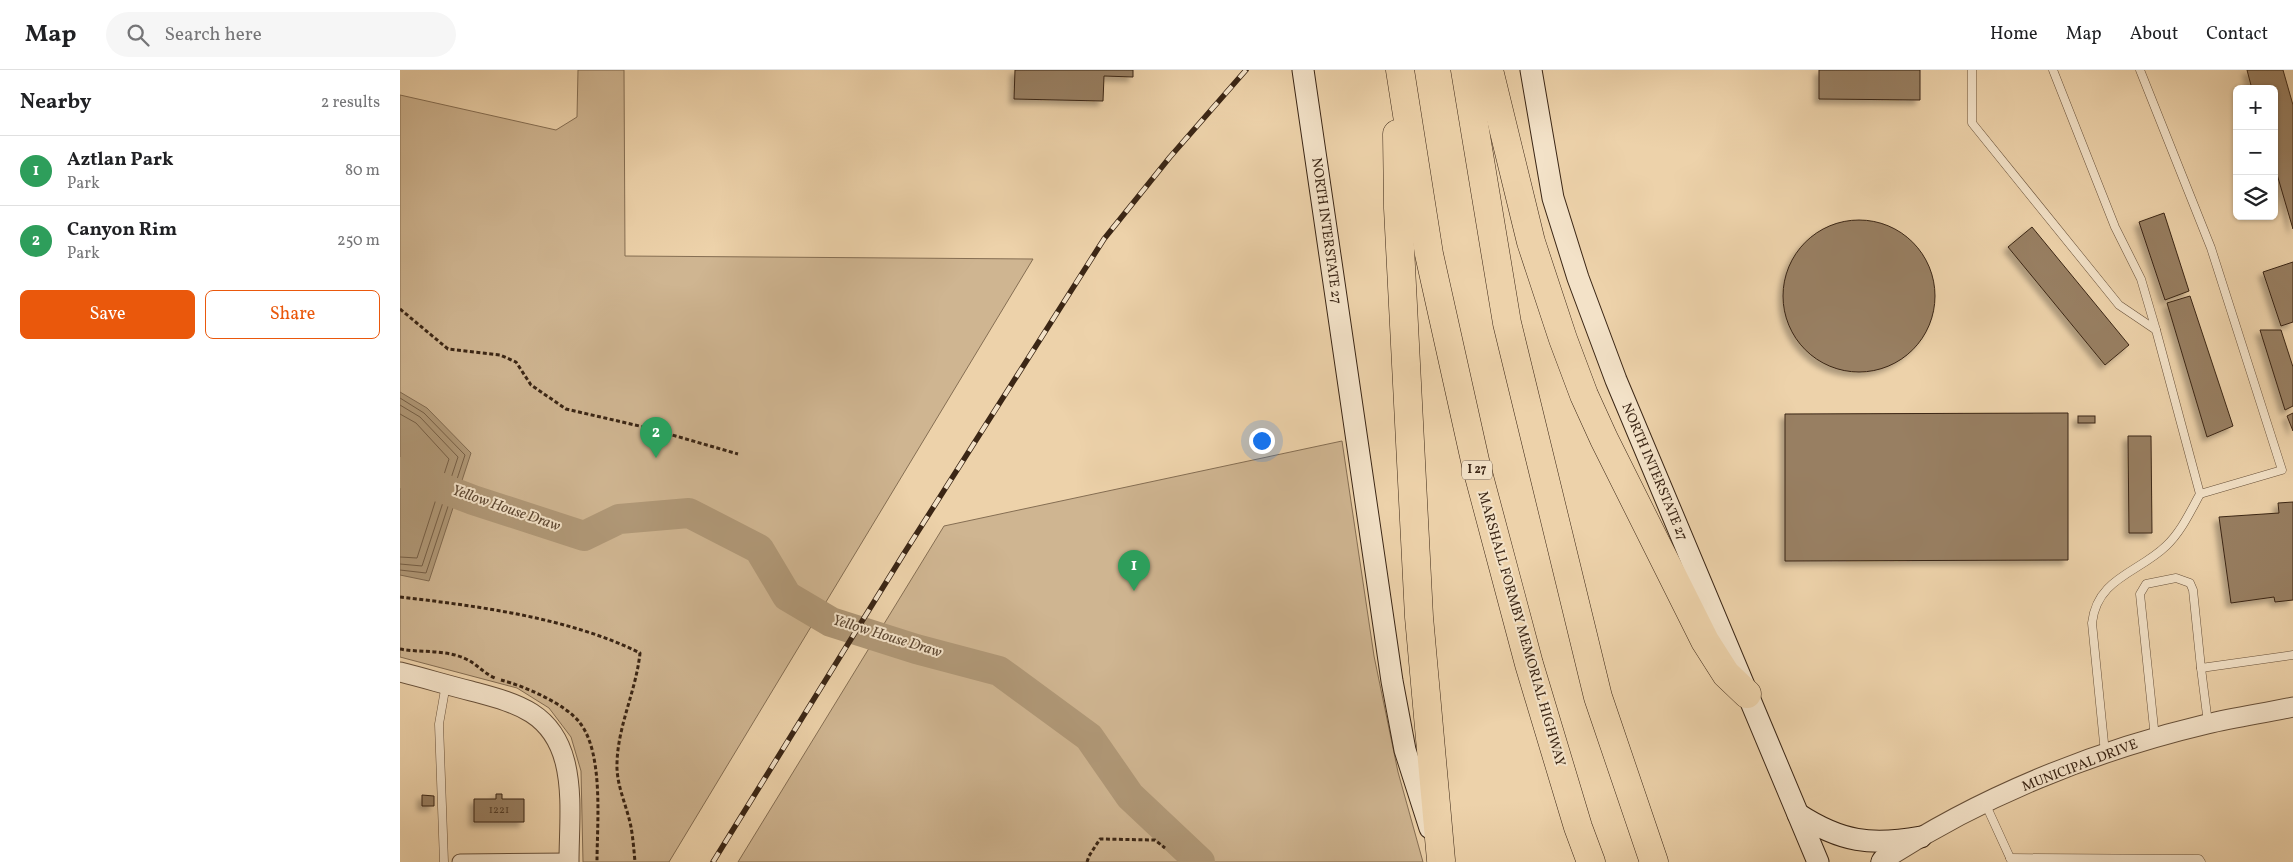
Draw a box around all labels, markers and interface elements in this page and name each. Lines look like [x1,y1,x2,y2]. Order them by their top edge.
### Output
search box [106,12,456,57]
text: Map [25,18,76,52]
icon: search [124,21,152,49]
text: Search here [164,22,262,48]
text: Home [1990,22,2038,47]
text: Map [2066,22,2102,47]
text: About [2130,22,2178,47]
text: Contact [2206,22,2268,47]
map controls [2233,85,2278,220]
button: + [2233,85,2278,130]
text: Nearby [20,88,91,117]
text: 2 results [321,92,380,114]
button: − [2233,130,2278,175]
text: Aztlan Park [67,147,174,173]
street label: NORTH INTERSTATE 27 [1306,156,1346,306]
text: 1 [33,160,39,182]
text: 80 m [345,160,380,182]
text: Park [67,173,100,195]
button: layers [2233,175,2278,220]
text: Canyon Rim [67,217,177,243]
text: 2 [32,230,40,252]
text: 250 m [337,230,380,252]
text: Park [67,243,100,265]
button: Save [20,290,195,339]
button: Share [205,290,380,339]
street label: NORTH INTERSTATE 27 [1616,400,1692,544]
pin: 2 [640,417,672,458]
your location [1249,428,1275,454]
road number: I 27 [1462,460,1492,480]
water label: Yellow House Draw [449,481,563,537]
street label: MARSHALL FORMBY MEMORIAL HIGHWAY [1473,489,1570,769]
pin: 1 [1118,550,1150,591]
water label: Yellow House Draw [830,610,944,664]
street label: MUNICIPAL DRIVE [2019,735,2141,797]
house number: 1221 [489,803,509,818]

